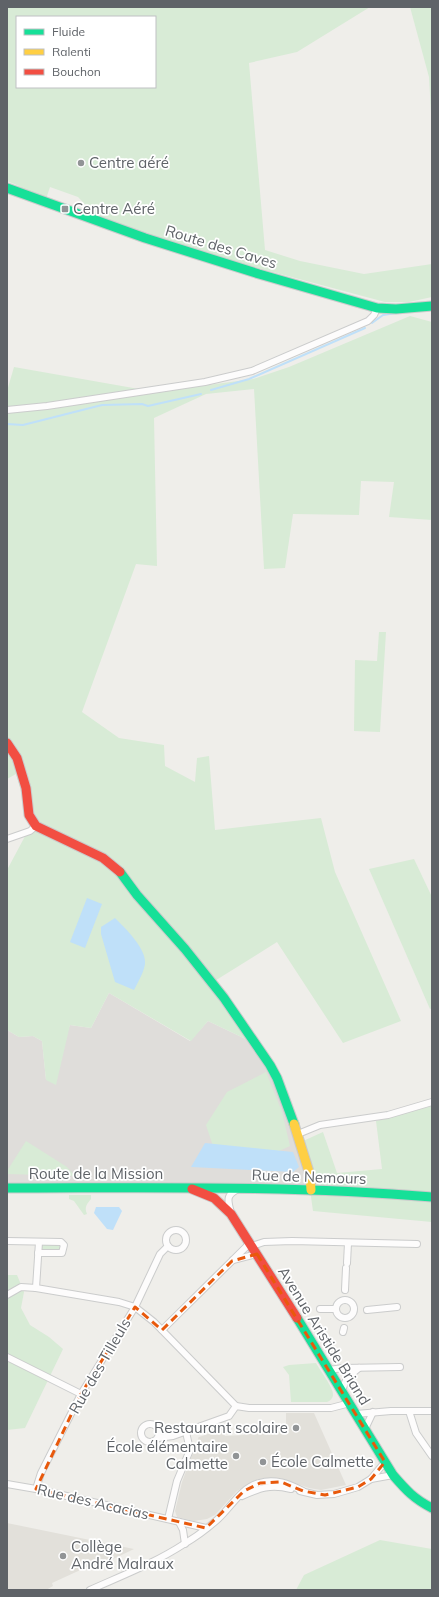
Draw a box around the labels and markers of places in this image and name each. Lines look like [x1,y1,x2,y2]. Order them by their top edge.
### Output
place label: Centre aéré [89,153,169,172]
marker: Centre aéré [76,158,86,168]
place label: Centre Aéré [73,199,155,218]
marker: Centre Aéré [60,204,70,214]
place label: Restaurant scolaire [154,1418,288,1437]
marker: Restaurant scolaire [291,1423,301,1433]
place label: École élémentaire Calmette [106,1437,228,1473]
marker: École élémentaire Calmette [231,1451,241,1461]
place label: École Calmette [271,1452,374,1471]
marker: École Calmette [258,1457,268,1467]
place label: Collège André Malraux [71,1537,174,1573]
marker: Collège André Malraux [58,1551,68,1561]

